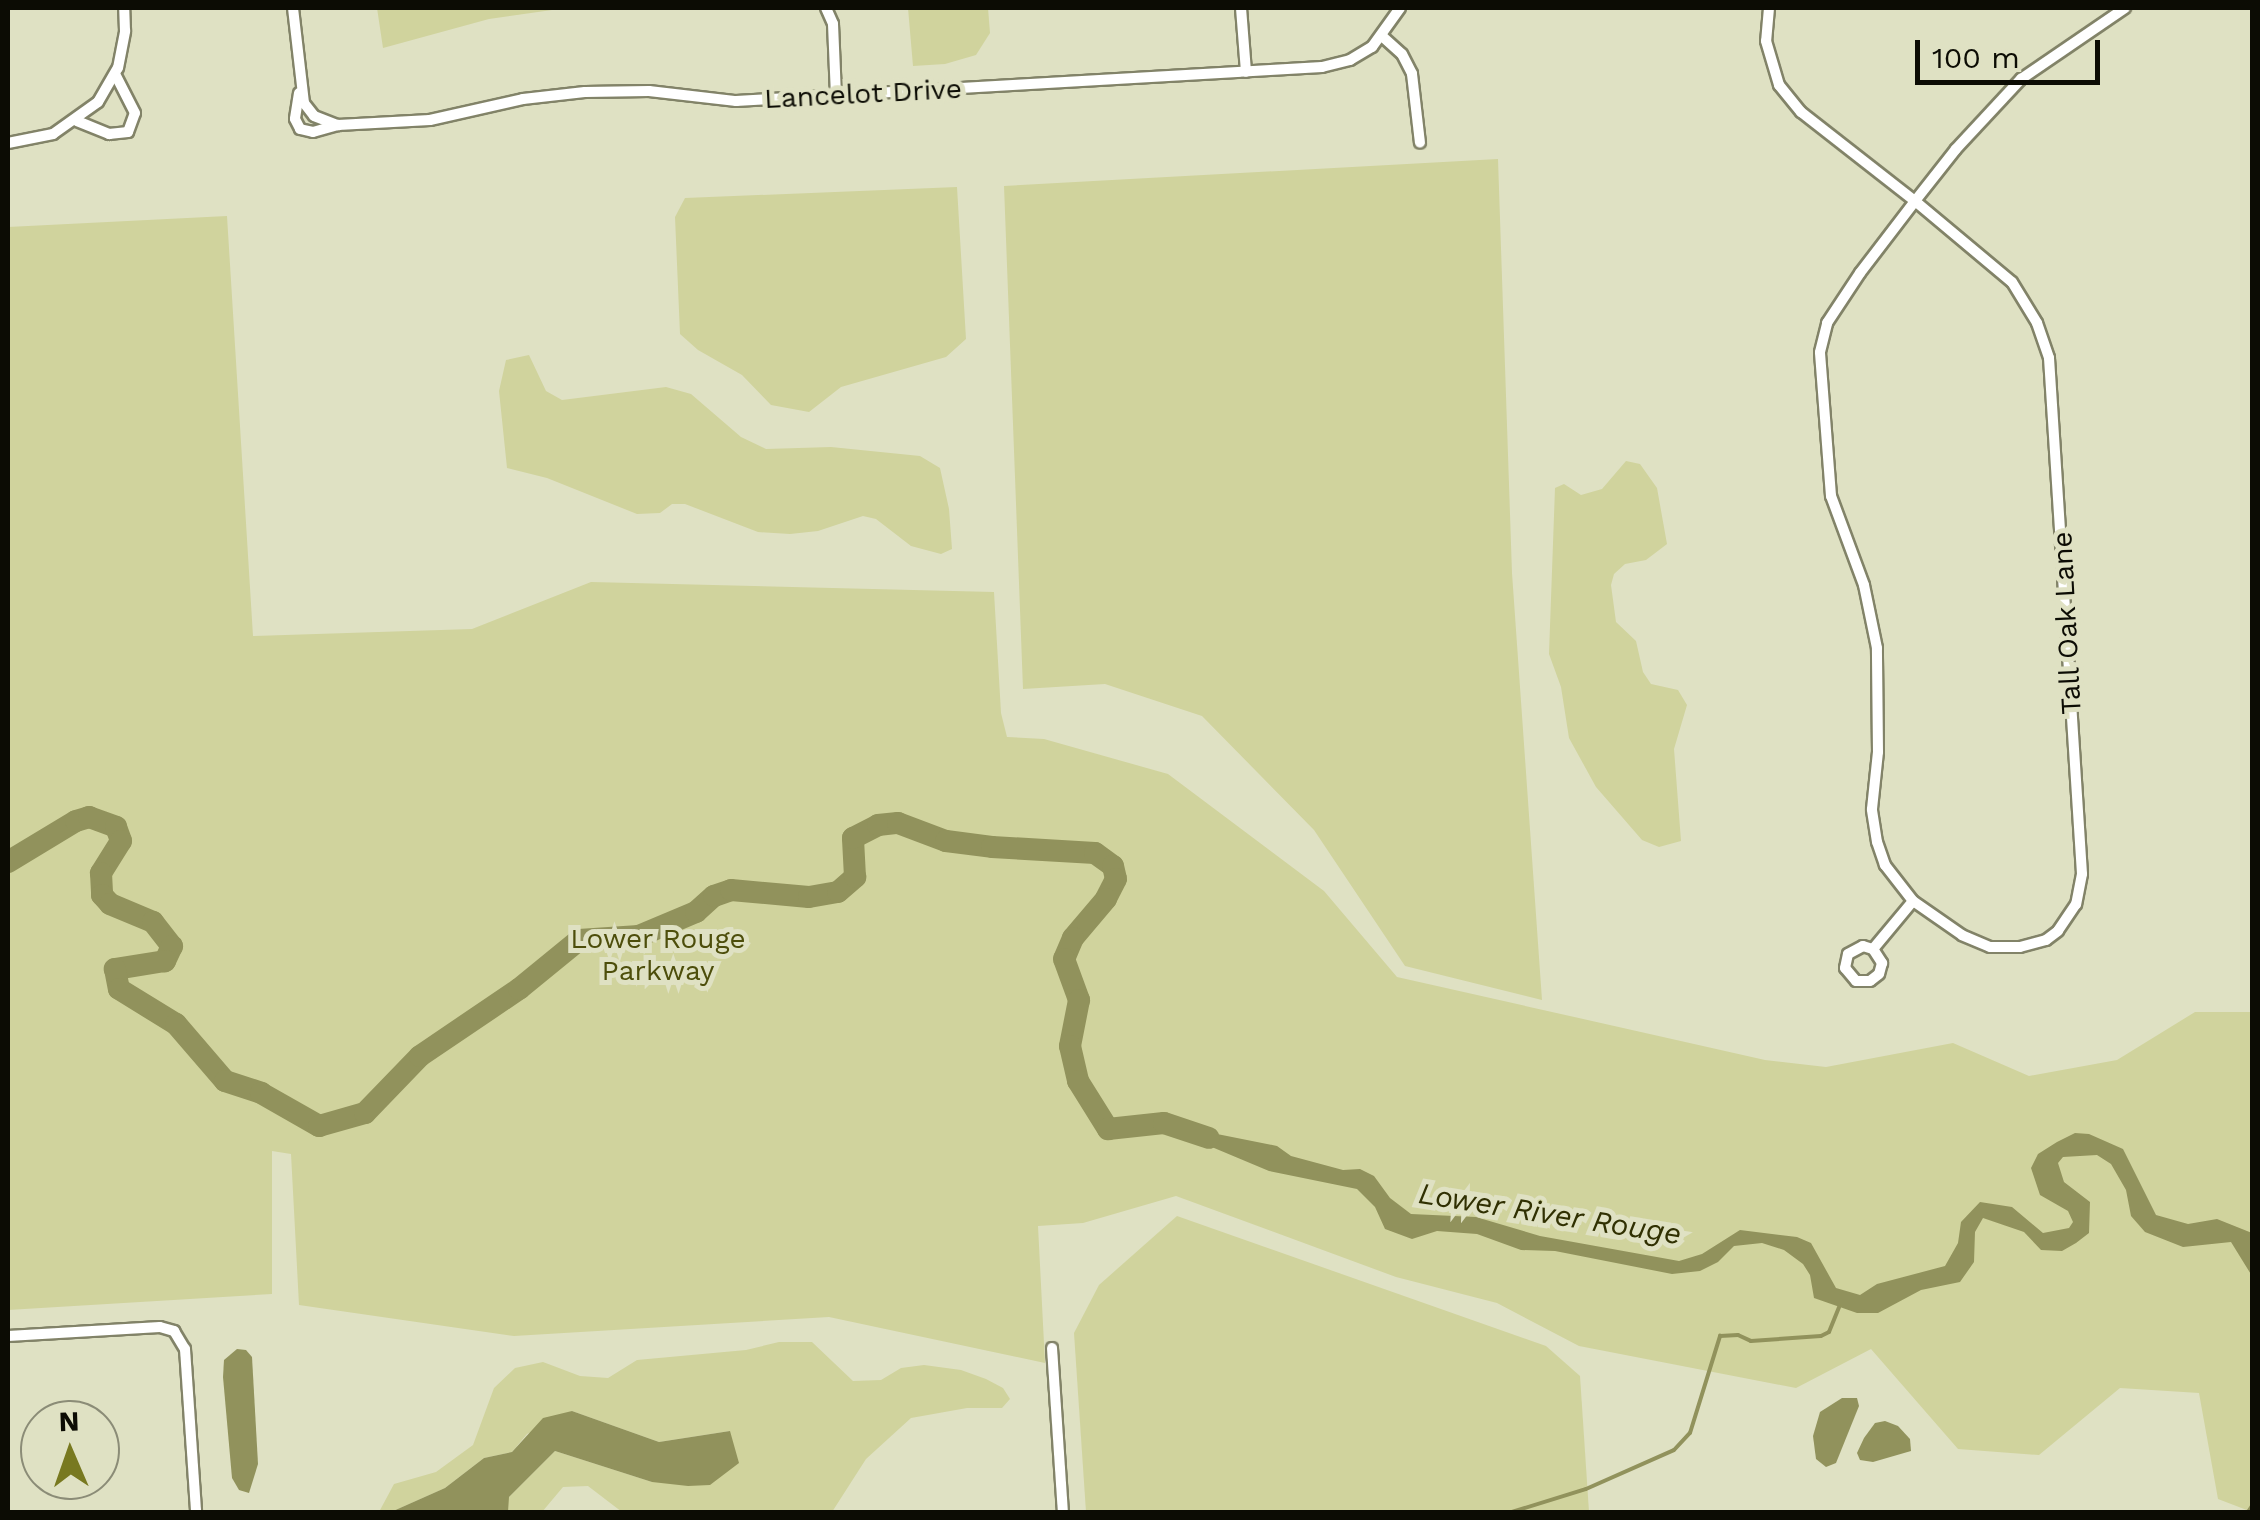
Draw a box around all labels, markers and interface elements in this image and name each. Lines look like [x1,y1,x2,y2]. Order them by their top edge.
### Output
scale bar [1920,20,2105,82]
text: 100 m [1932,40,2020,75]
street label: Lancelot Drive [763,72,963,116]
street label: Tall Oak Lane [2045,530,2089,716]
park label: Lower Rouge Parkway [570,922,746,988]
water label: Lower River Rouge [1415,1175,1685,1253]
north arrow [20,1400,120,1500]
text: N [58,1405,80,1438]

